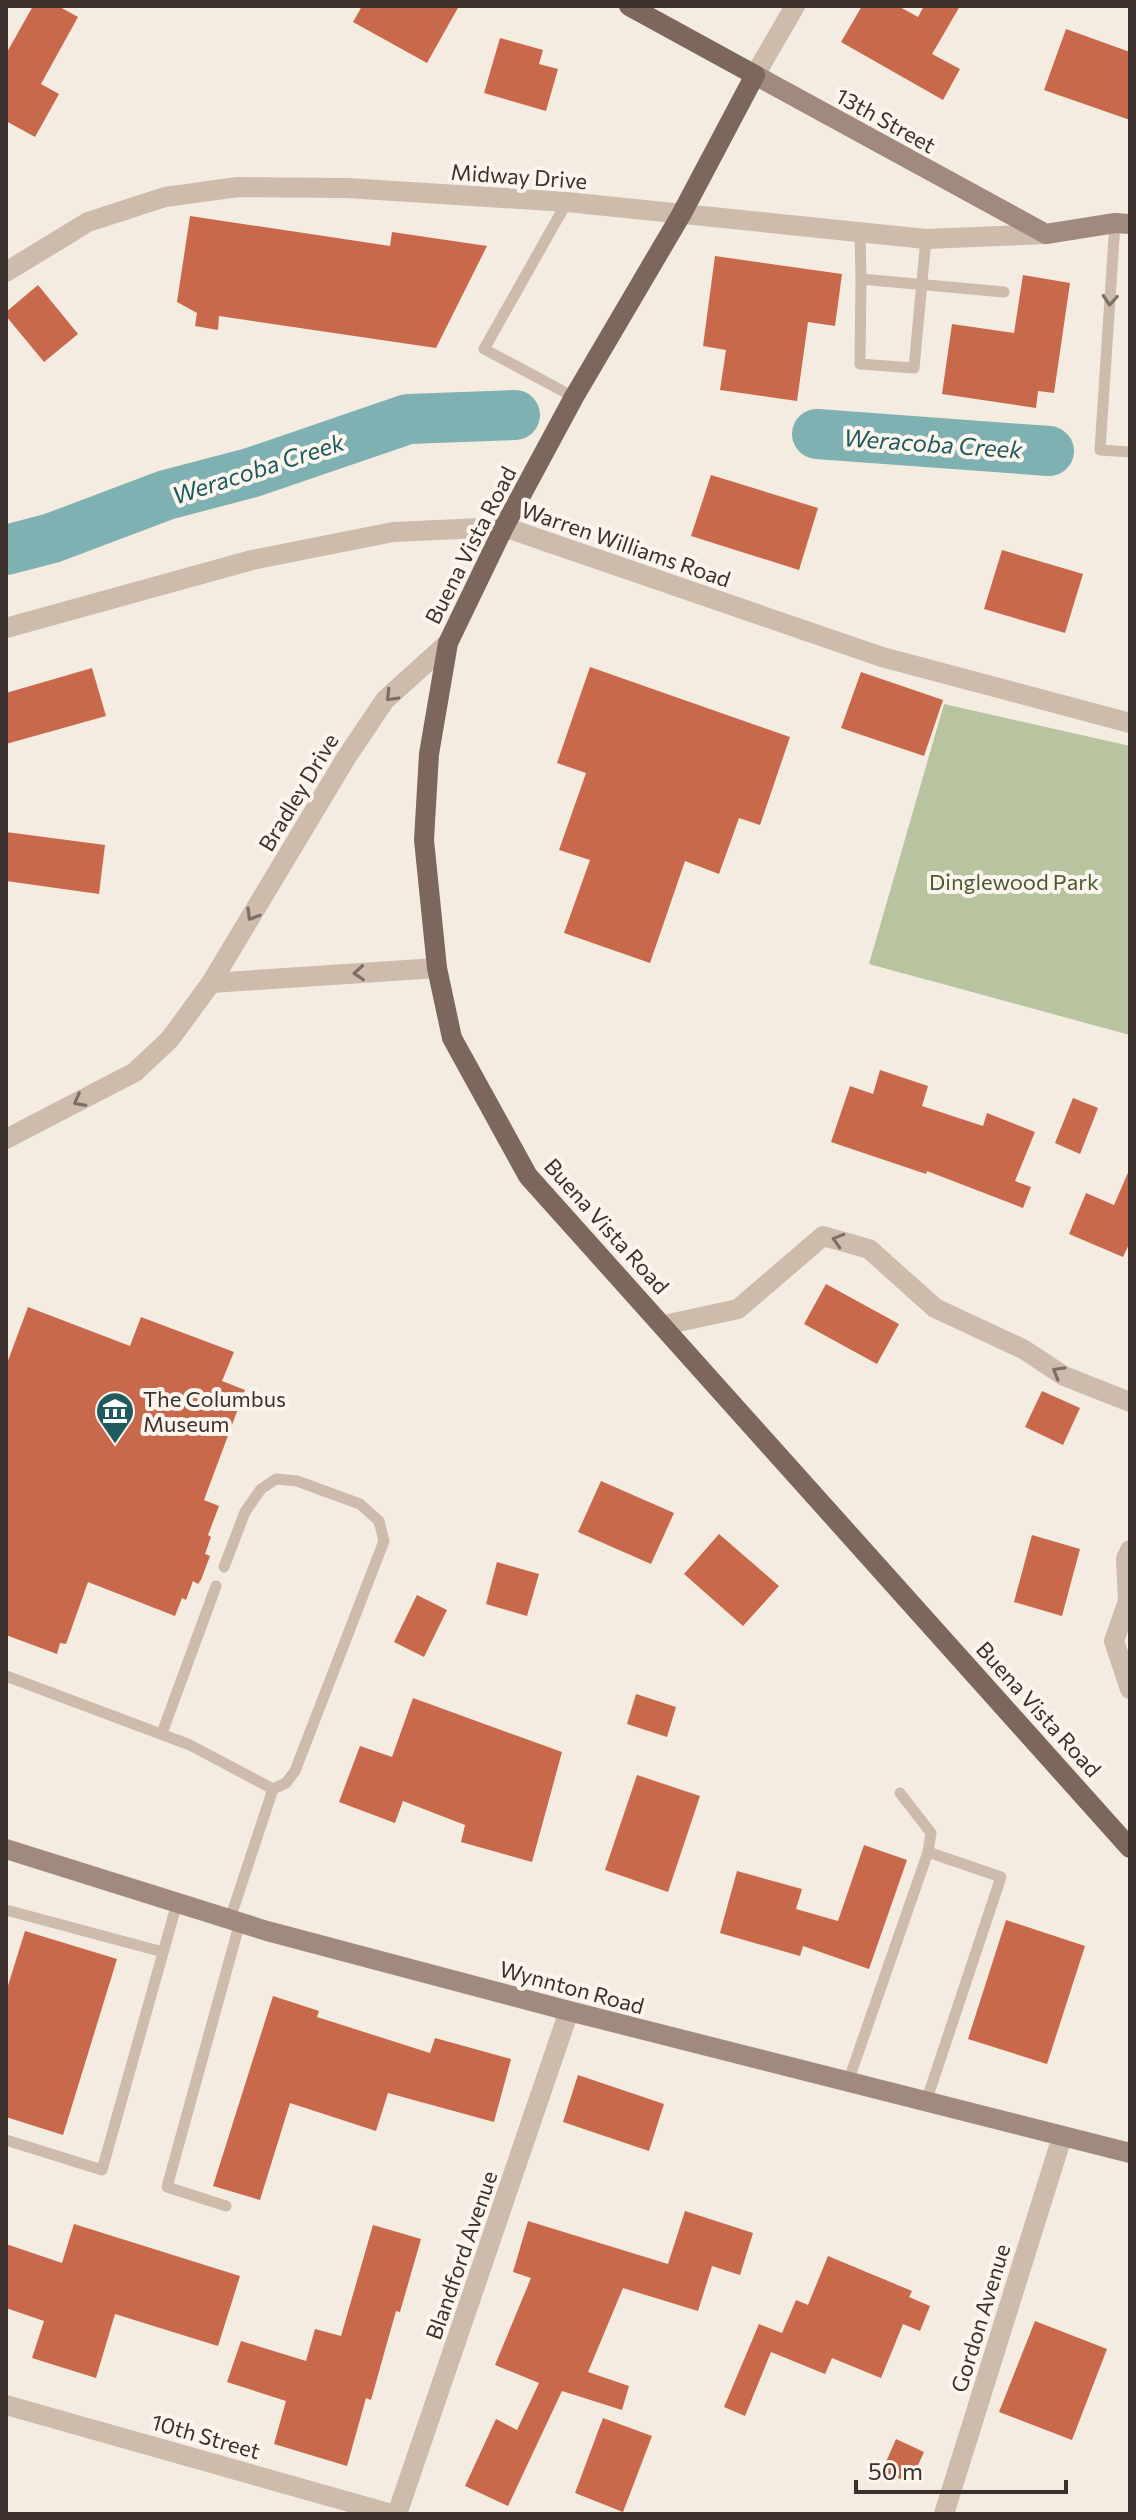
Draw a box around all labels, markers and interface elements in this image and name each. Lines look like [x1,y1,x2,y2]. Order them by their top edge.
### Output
street label: 13th Street [831,82,941,158]
street label: Midway Drive [450,158,588,194]
one-way arrow [1102,294,1119,307]
water label: Weracoba Creek [843,422,1024,464]
water label: Weracoba Creek [168,426,349,509]
street label: Buena Vista Road [419,462,521,628]
street label: Warren Williams Road [518,495,734,593]
one-way arrow [385,687,400,701]
street label: Bradley Drive [252,728,344,856]
park label: Dinglewood Park [929,868,1099,895]
one-way arrow [246,906,262,921]
one-way arrow [352,964,365,981]
one-way arrow [73,1092,88,1107]
street label: Buena Vista Road [539,1153,675,1299]
one-way arrow [832,1233,846,1249]
one-way arrow [1052,1366,1067,1382]
place label: The Columbus Museum [143,1385,286,1437]
museum icon: The Columbus Museum [94,1390,136,1445]
street label: Buena Vista Road [971,1636,1107,1782]
street label: Wynnton Road [497,1955,647,2019]
street label: Blandford Avenue [419,2167,503,2343]
street label: Gordon Avenue [945,2241,1015,2395]
street label: 10th Street [149,2408,263,2464]
scale bar [856,2444,1066,2494]
text: 50 m [868,2456,923,2485]

